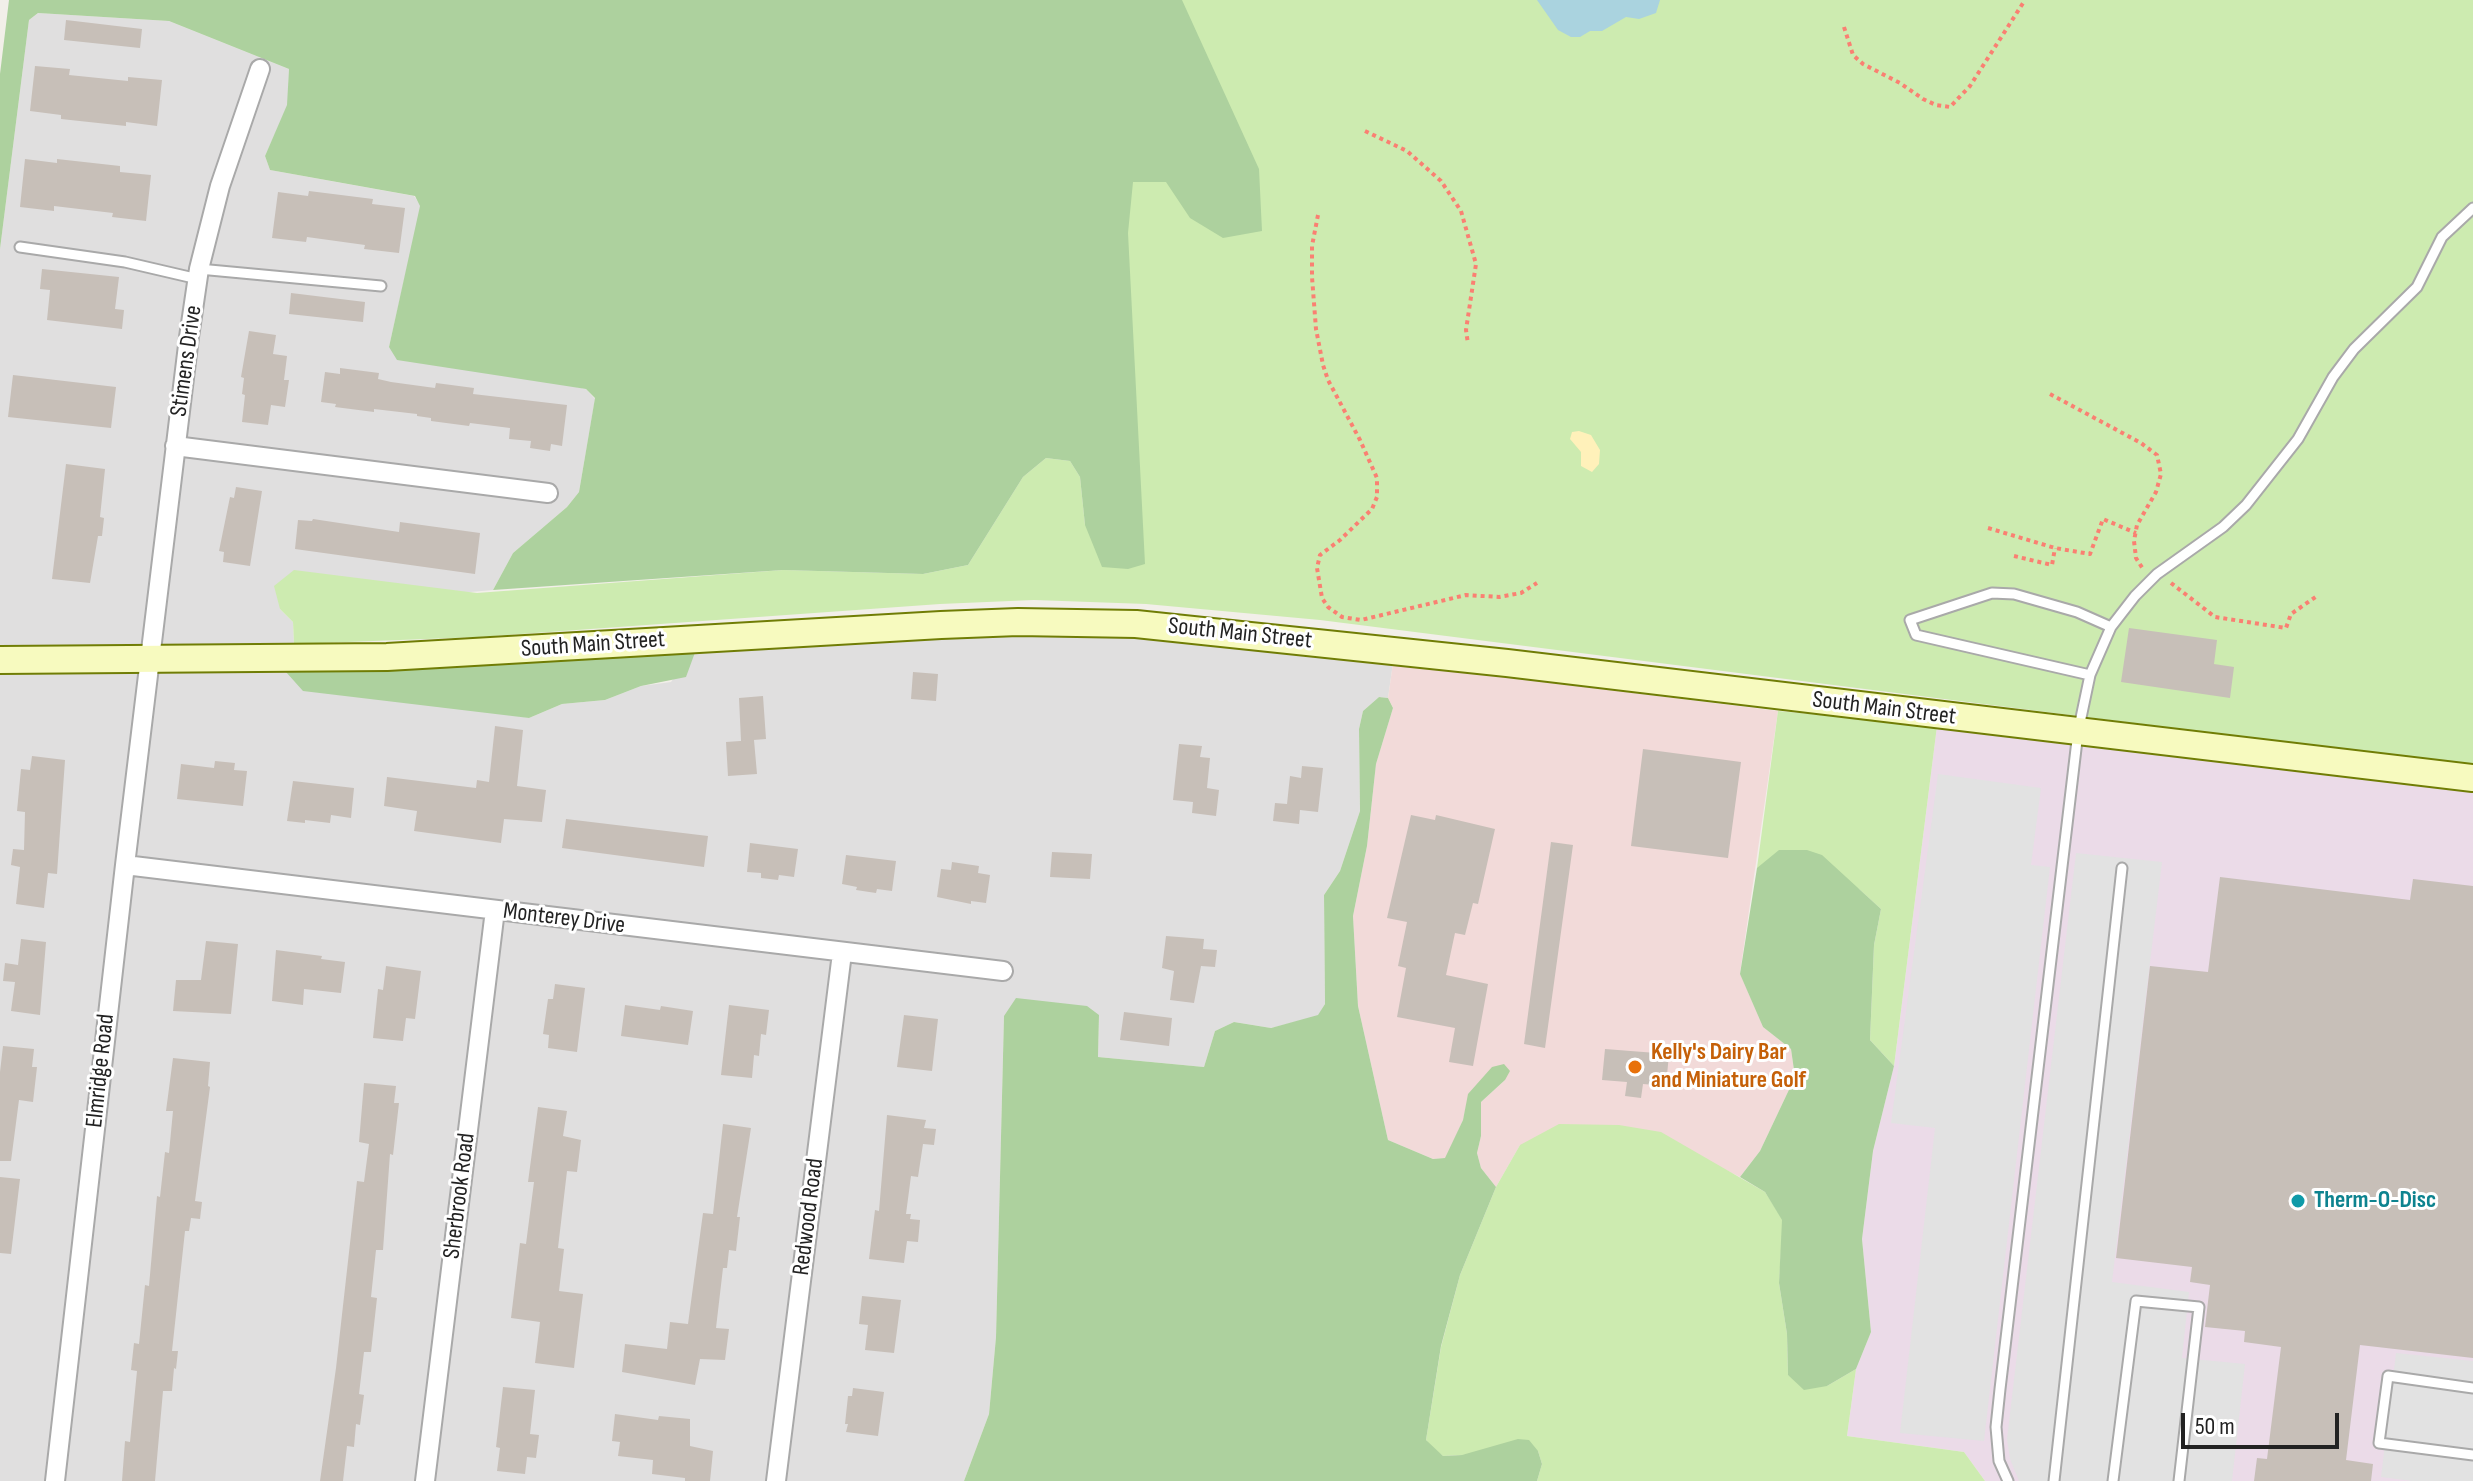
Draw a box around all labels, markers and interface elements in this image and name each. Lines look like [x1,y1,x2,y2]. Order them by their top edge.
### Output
street label: Stimens Drive [165,304,209,418]
street label: South Main Street [1167,612,1313,656]
street label: South Main Street [520,626,666,664]
street label: South Main Street [1811,686,1957,732]
street label: Monterey Drive [502,897,626,941]
street label: Elmridge Road [81,1013,121,1129]
place label: Kelly's Dairy Bar and Miniature Golf [1651,1039,1806,1095]
marker: Kelly's Dairy Bar and Miniature Golf [1626,1058,1644,1076]
street label: Sherbrook Road [438,1132,482,1260]
street label: Redwood Road [788,1157,830,1277]
place label: Therm-O-Disc [2314,1187,2436,1215]
marker: Therm-O-Disc [2289,1192,2307,1210]
scale bar [2185,1397,2343,1447]
text: 50 m [2195,1412,2235,1441]

